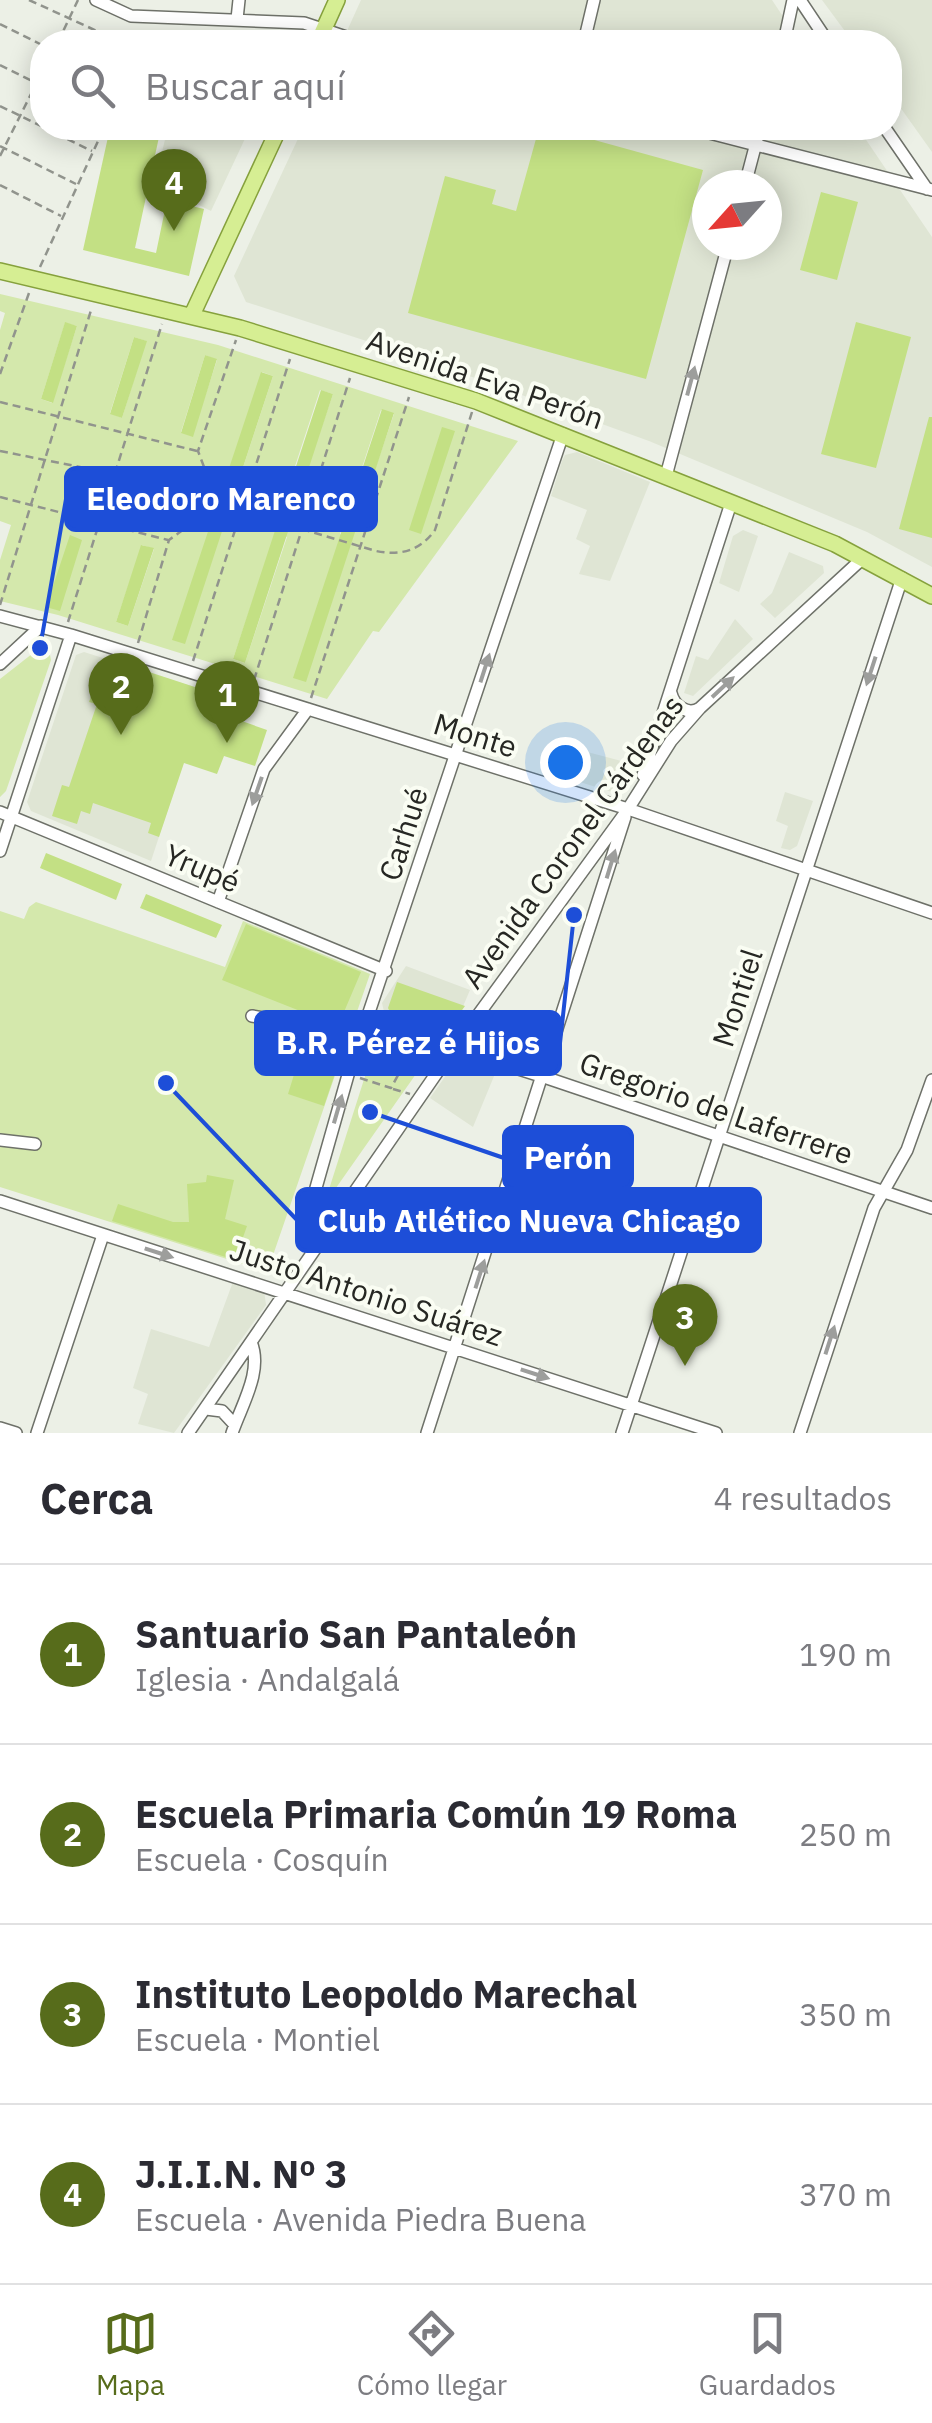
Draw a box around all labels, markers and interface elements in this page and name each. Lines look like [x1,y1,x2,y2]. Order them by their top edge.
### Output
search box [30,30,902,140]
icon: search [65,58,120,113]
text: Buscar aquí [145,61,346,110]
pin: 4 [142,148,206,231]
north arrow [692,170,782,260]
street label: Avenida Eva Perón [362,320,609,437]
one-way arrow [684,366,700,397]
callout: Eleodoro Marenco [66,468,376,530]
text: Eleodoro Marenco [86,477,356,519]
pin: 2 [88,652,154,735]
one-way arrow [479,653,494,683]
one-way arrow [863,656,878,686]
pin: 1 [194,660,260,743]
one-way arrow [710,677,735,699]
street label: Avenida Coronel Cárdenas [452,687,691,996]
street label: Monte [429,703,522,766]
your location [540,737,591,788]
one-way arrow [248,777,263,807]
street label: Carhué [369,782,436,885]
street label: Yrupé [159,834,246,901]
one-way arrow [604,849,619,879]
street label: Montiel [702,944,771,1052]
callout: B.R. Pérez é Hijos [256,1012,560,1074]
text: B.R. Pérez é Hijos [276,1021,540,1063]
street label: Gregorio de Laferrere [575,1042,858,1173]
one-way arrow [331,1094,347,1125]
callout: Perón [504,1127,632,1189]
text: Perón [524,1136,612,1178]
callout: Club Atlético Nueva Chicago [297,1189,760,1251]
text: Club Atlético Nueva Chicago [317,1199,741,1241]
street label: Justo Antonio Suárez [225,1229,508,1354]
one-way arrow [145,1246,175,1261]
one-way arrow [473,1259,488,1289]
pin: 3 [652,1284,718,1366]
one-way arrow [824,1325,839,1355]
one-way arrow [521,1368,551,1383]
text: Cerca [40,1471,153,1526]
text: 4 resultados [713,1477,892,1519]
text: Santuario San Pantaleón [135,1609,577,1658]
text: 1 [63,1633,82,1675]
text: 190 m [799,1633,892,1675]
text: Iglesia · Andalgalá [135,1658,400,1700]
text: Escuela Primaria Común 19 Roma [135,1789,737,1838]
text: 2 [63,1813,82,1855]
text: 250 m [799,1813,892,1855]
text: Escuela · Cosquín [135,1838,389,1880]
text: Instituto Leopoldo Marechal [135,1969,637,2018]
text: 3 [63,1993,82,2035]
text: 350 m [799,1993,892,2035]
text: Escuela · Montiel [135,2018,380,2060]
text: J.I.I.N. Nº 3 [135,2149,347,2198]
text: 4 [63,2173,82,2215]
text: 370 m [799,2173,892,2215]
text: Escuela · Avenida Piedra Buena [135,2198,586,2240]
tab: Mapa [96,2306,165,2403]
tab: Cómo llegar [357,2306,507,2403]
tab: Guardados [699,2306,836,2403]

